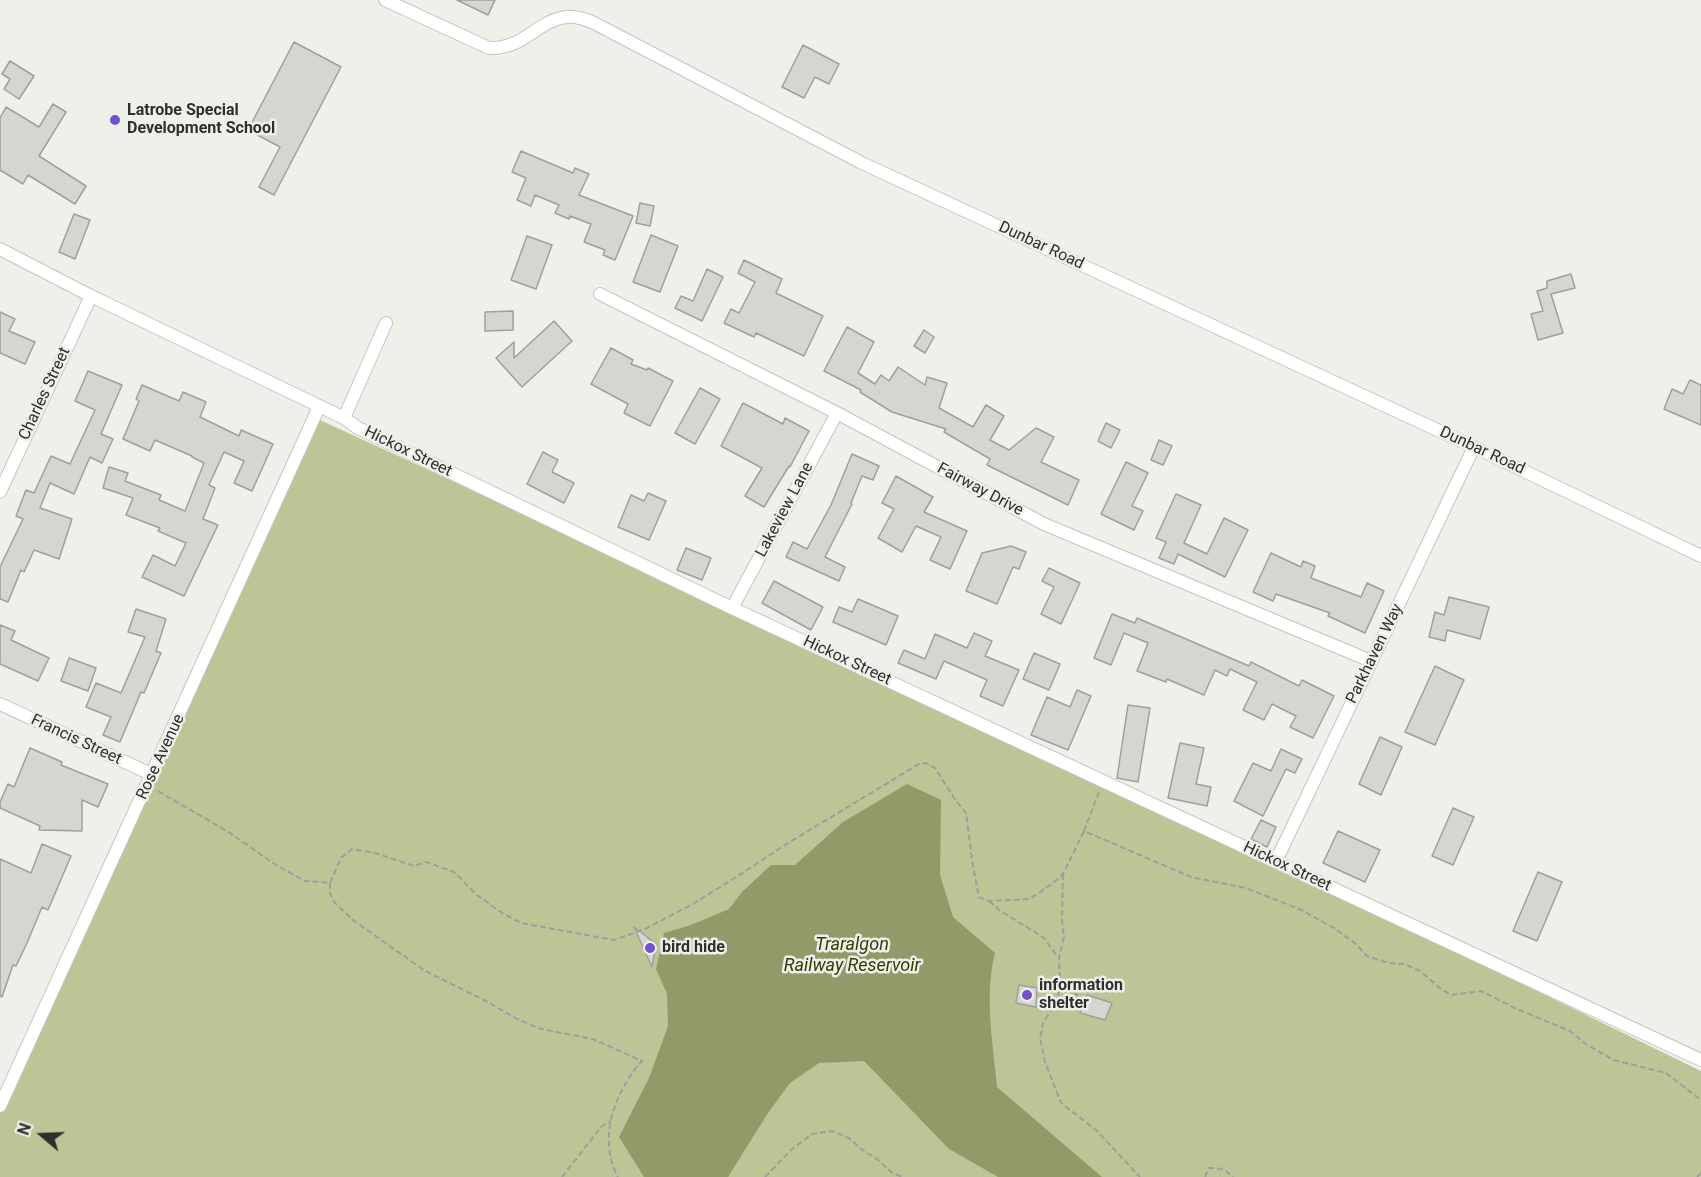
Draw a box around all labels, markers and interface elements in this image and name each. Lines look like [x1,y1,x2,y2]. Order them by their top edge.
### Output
place label: Latrobe Special Development School [127,101,275,139]
marker: Latrobe Special Development School [108,113,122,127]
street label: Dunbar Road [995,218,1087,274]
street label: Charles Street [15,345,75,443]
street label: Hickox Street [361,423,455,481]
street label: Dunbar Road [1436,423,1528,479]
street label: Lakeview Lane [752,459,818,561]
street label: Fairway Drive [934,459,1026,521]
street label: Parkhaven Way [1343,601,1407,707]
street label: Hickox Street [800,632,894,690]
street label: Francis Street [28,711,124,769]
street label: Rose Avenue [133,711,189,803]
street label: Hickox Street [1240,838,1334,896]
water label: Traralgon Railway Reservoir [784,934,920,976]
place label: bird hide [662,938,725,958]
marker: bird hide [643,941,657,955]
place label: information shelter [1039,976,1123,1014]
marker: information shelter [1020,988,1034,1002]
north arrow [12,1105,72,1165]
text: N [14,1121,35,1137]

